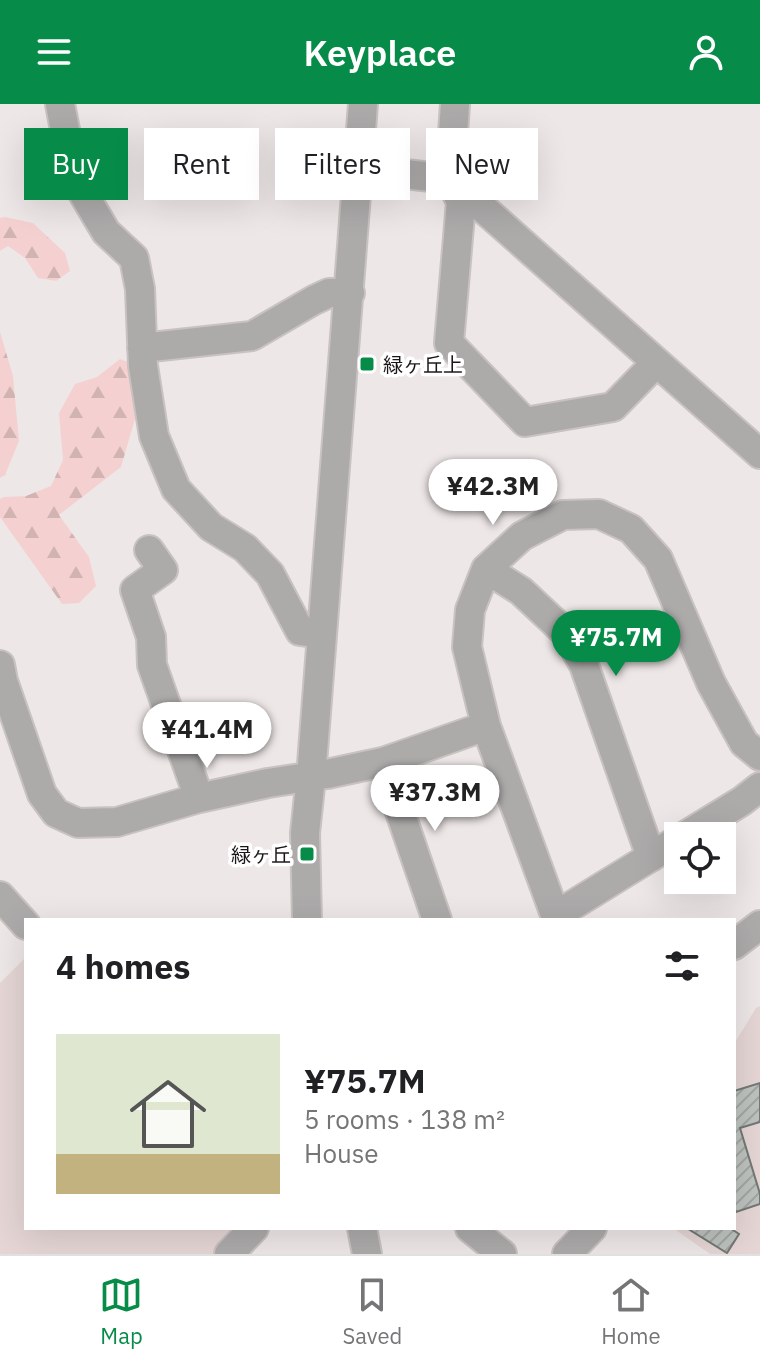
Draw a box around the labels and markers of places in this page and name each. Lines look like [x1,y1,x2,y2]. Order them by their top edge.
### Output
place label: 緑ヶ丘上 [383,351,463,378]
marker: 緑ヶ丘上 [358,355,376,373]
pin: ¥42.3M [428,459,558,527]
pin: ¥75.7M [551,610,681,678]
pin: ¥41.4M [142,702,272,770]
pin: ¥37.3M [370,765,500,833]
place label: 緑ヶ丘 [231,841,291,868]
marker: 緑ヶ丘 [298,845,316,863]

